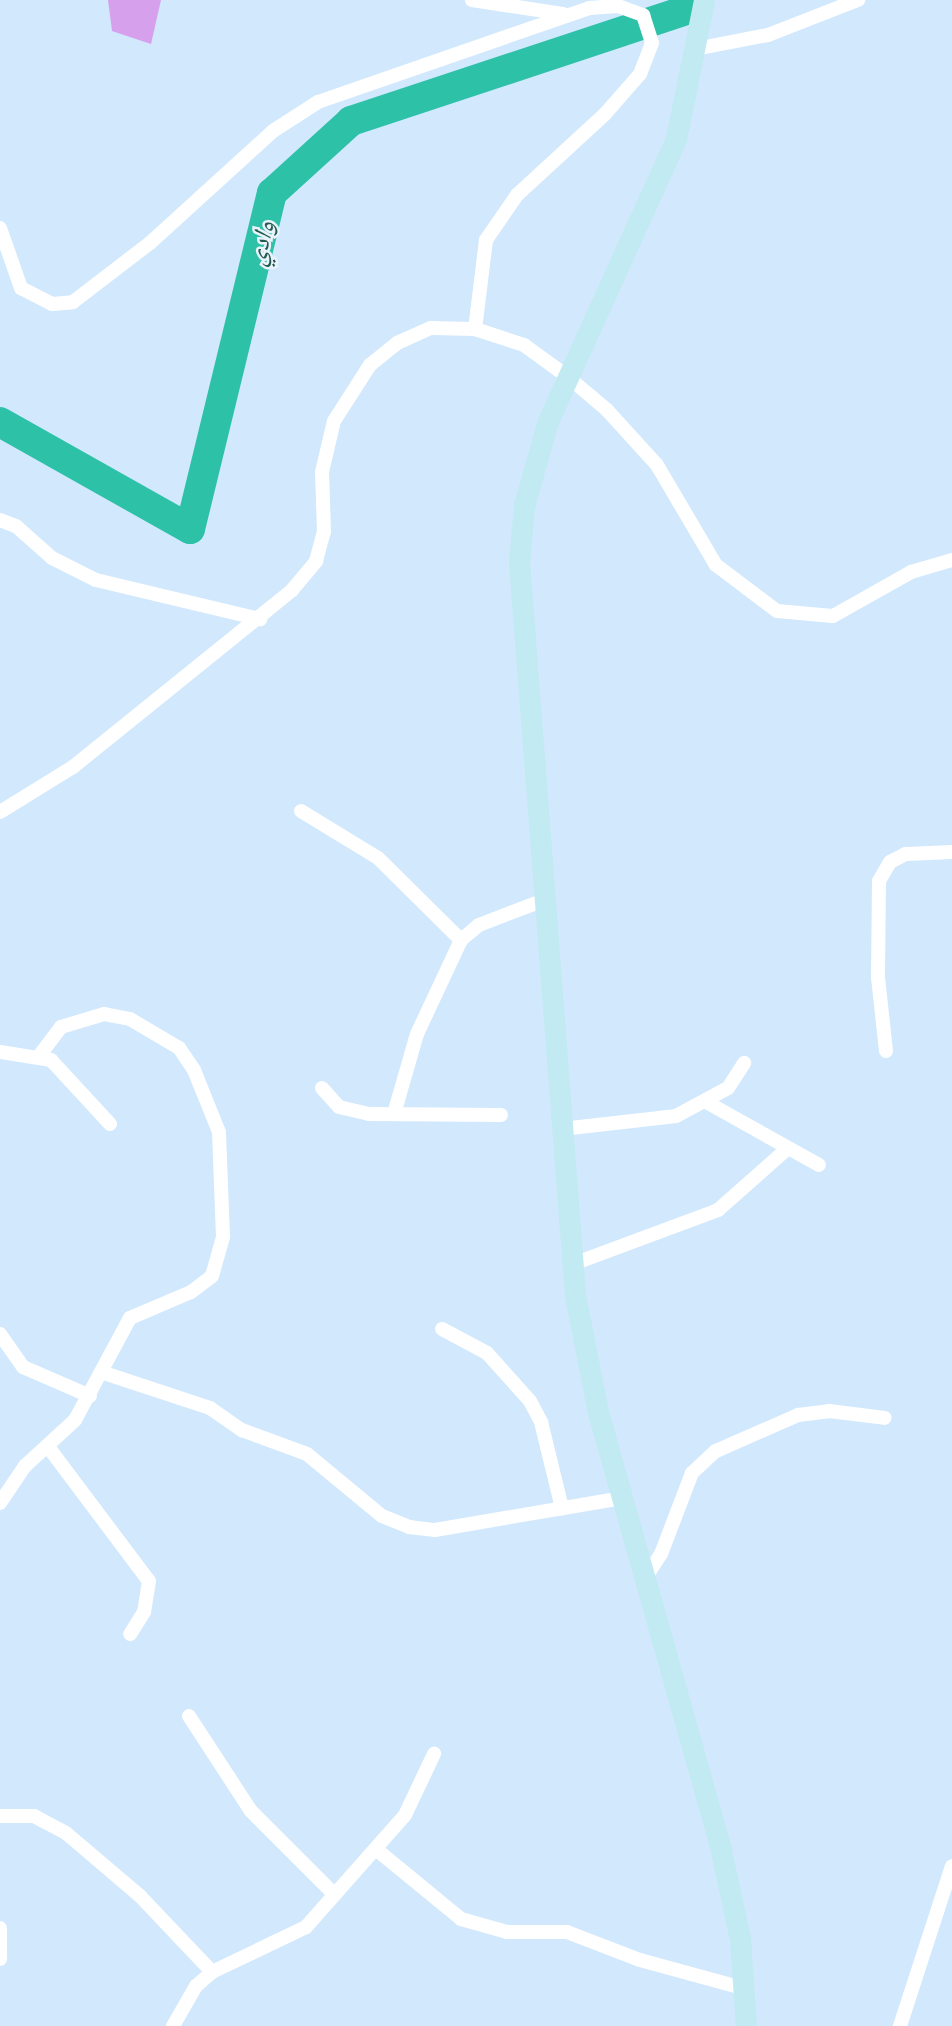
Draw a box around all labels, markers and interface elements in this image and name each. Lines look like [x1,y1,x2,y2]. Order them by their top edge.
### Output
water label: وادي [239,217,281,269]

